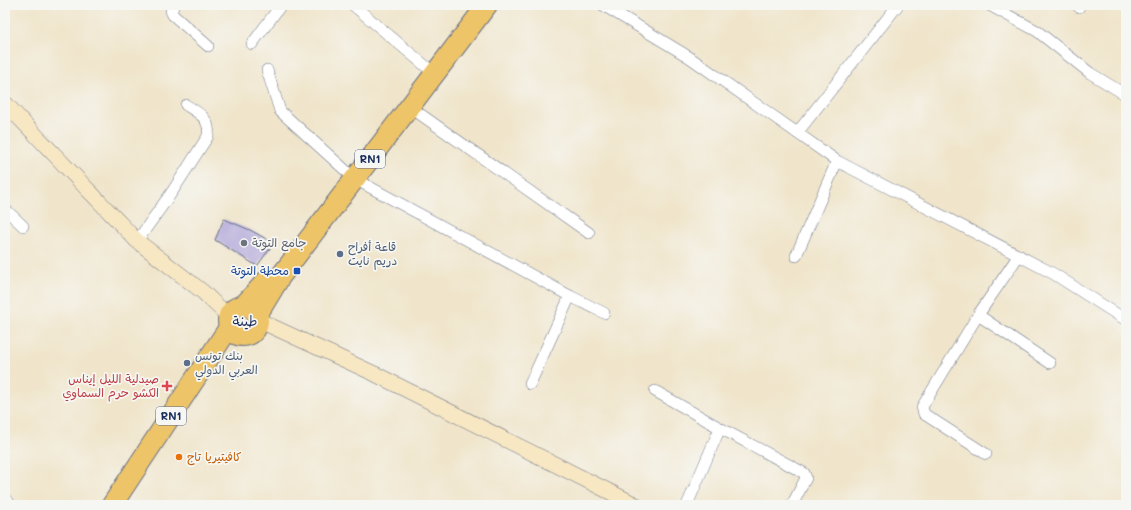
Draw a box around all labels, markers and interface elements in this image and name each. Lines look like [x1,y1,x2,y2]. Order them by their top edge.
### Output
road number: RN1 [355,150,385,168]
place label: جامع التوتة [252,234,307,252]
marker: جامع التوتة [239,238,249,248]
place label: قاعة أفراح دريم نايت [348,238,397,270]
marker: قاعة أفراح دريم نايت [335,249,345,259]
place label: محطة التوتة [231,262,289,279]
marker: محطة التوتة [292,266,302,276]
district label: طينة [233,311,257,330]
place label: بنك تونس العربي الدولي [195,347,258,381]
marker: بنك تونس العربي الدولي [182,358,192,368]
place label: صيدلية الليل إيناس الكشو حرم السماوي [62,370,159,402]
marker: صيدلية الليل إيناس الكشو حرم السماوي [162,381,172,391]
road number: RN1 [156,407,186,425]
place label: كافيتيريا تاج [187,448,241,466]
marker: كافيتيريا تاج [174,452,184,462]

